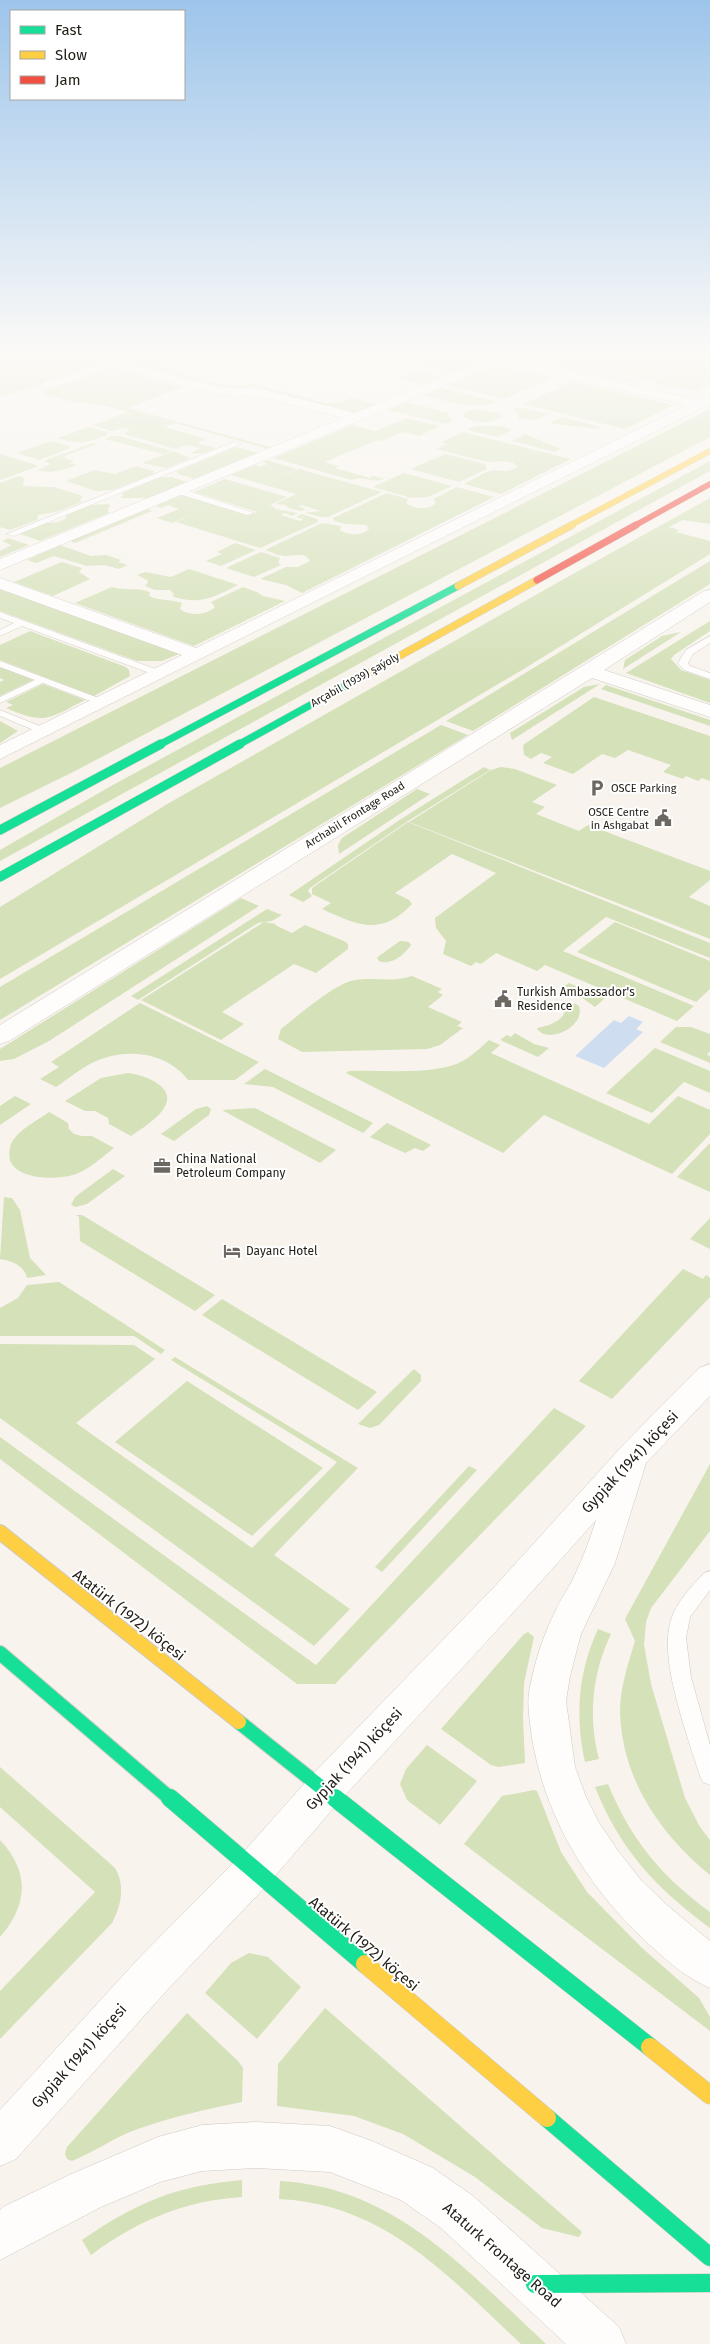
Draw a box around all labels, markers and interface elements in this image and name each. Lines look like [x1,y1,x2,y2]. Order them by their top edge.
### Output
legend [10,10,185,100]
text: Fast [55,21,82,39]
text: Slow [55,46,87,64]
text: Jam [55,71,81,89]
street label: Arçabil (1939) şaýoly [308,650,402,710]
parking icon: OSCE Parking [587,778,607,798]
street label: Archabil Frontage Road [303,779,407,851]
place label: OSCE Parking [611,782,677,795]
place label: OSCE Centre in Ashgabat [588,806,649,832]
public building icon: OSCE Centre in Ashgabat [653,808,673,828]
place label: Turkish Ambassador's Residence [517,985,635,1013]
public building icon: Turkish Ambassador's Residence [493,989,513,1009]
place label: China National Petroleum Company [176,1152,285,1180]
office icon: China National Petroleum Company [152,1156,172,1176]
hotel icon: Dayanc Hotel [222,1241,242,1261]
place label: Dayanc Hotel [246,1244,318,1258]
street label: Gypjak (1941) köçesi [578,1407,682,1517]
street label: Atatürk (1972) köçesi [69,1566,189,1664]
street label: Gypjak (1941) köçesi [302,1704,406,1814]
street label: Atatürk (1972) köçesi [305,1893,423,1995]
street label: Gypjak (1941) köçesi [28,2000,130,2112]
street label: Ataturk Frontage Road [439,2199,565,2311]

